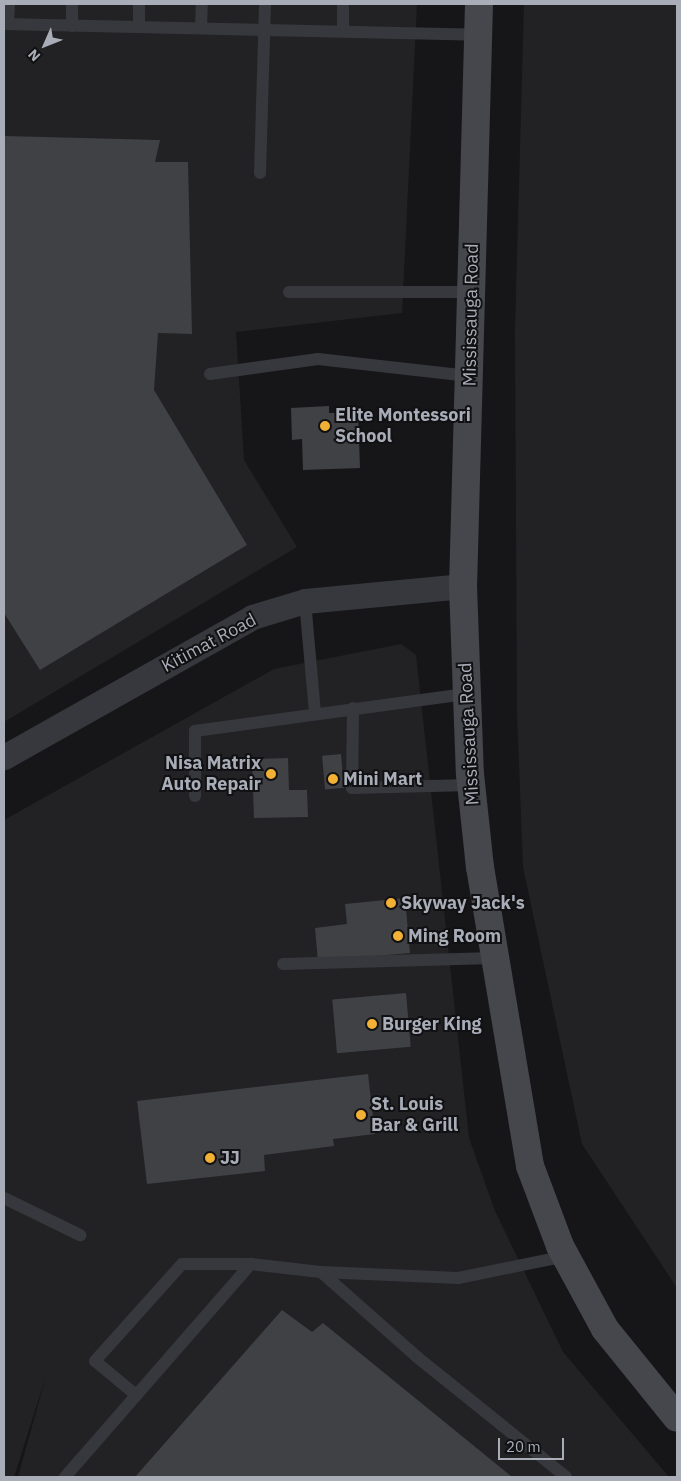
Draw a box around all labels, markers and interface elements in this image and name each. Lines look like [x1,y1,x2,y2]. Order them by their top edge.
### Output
north arrow [20,20,70,70]
text: N [24,46,44,65]
street label: Mississauga Road [459,243,483,387]
place label: Elite Montessori School [335,405,471,448]
marker: Elite Montessori School [319,420,331,432]
street label: Kitimat Road [158,609,260,677]
street label: Mississauga Road [454,662,484,806]
place label: Nisa Matrix Auto Repair [161,753,261,796]
marker: Nisa Matrix Auto Repair [265,768,277,780]
place label: Mini Mart [343,768,422,790]
marker: Mini Mart [327,773,339,785]
place label: Skyway Jack's [401,892,525,914]
marker: Skyway Jack's [385,897,397,909]
place label: Ming Room [408,925,501,947]
marker: Ming Room [392,930,404,942]
place label: Burger King [382,1013,482,1035]
marker: Burger King [366,1018,378,1030]
place label: St. Louis Bar & Grill [371,1094,458,1136]
marker: St. Louis Bar & Grill [355,1109,367,1121]
place label: JJ [220,1147,240,1169]
marker: JJ [204,1152,216,1164]
scale bar [501,1428,567,1460]
text: 20 m [506,1437,541,1456]

